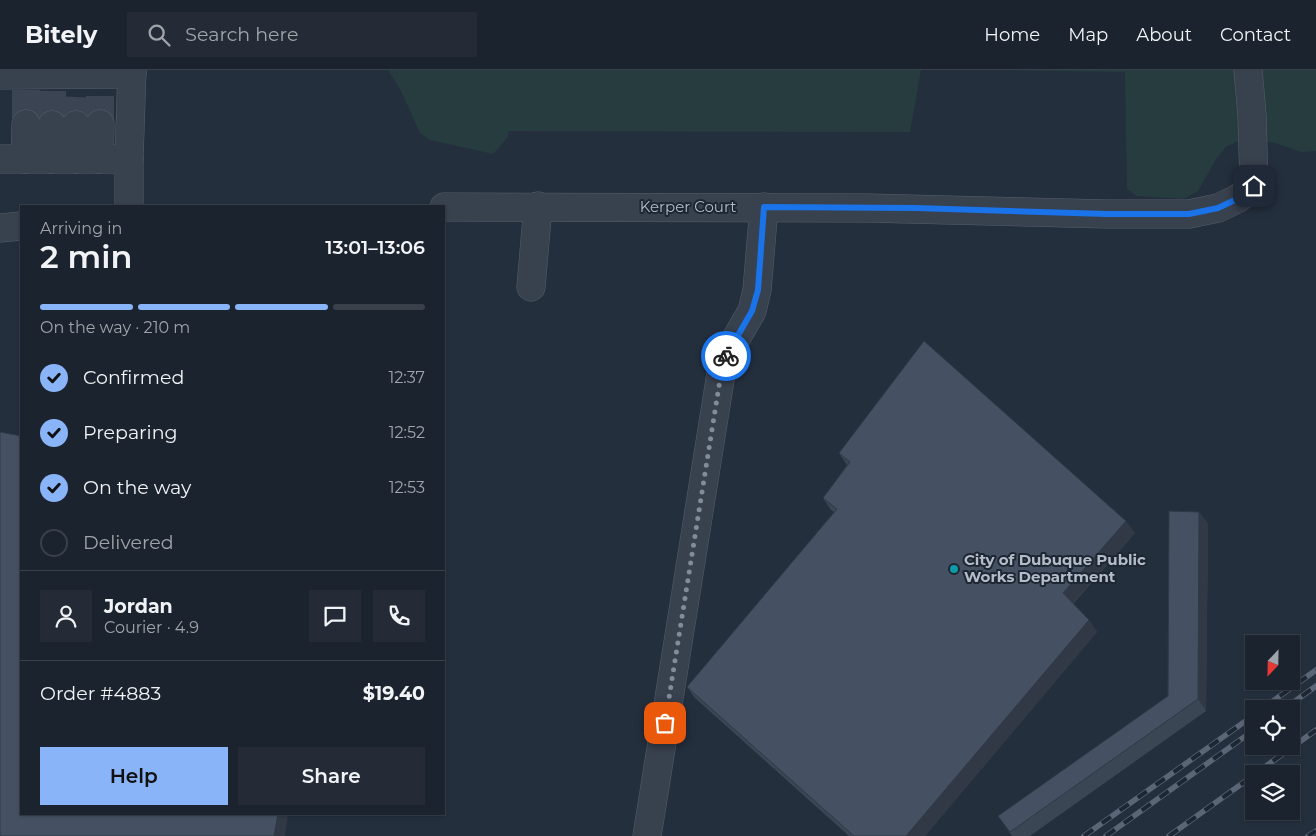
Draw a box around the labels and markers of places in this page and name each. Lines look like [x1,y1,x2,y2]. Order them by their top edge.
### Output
pin [1233,165,1275,207]
place label: City of Dubuque Public Works Department [964,550,1146,586]
marker: City of Dubuque Public Works Department [948,563,960,575]
pin [644,702,686,744]

